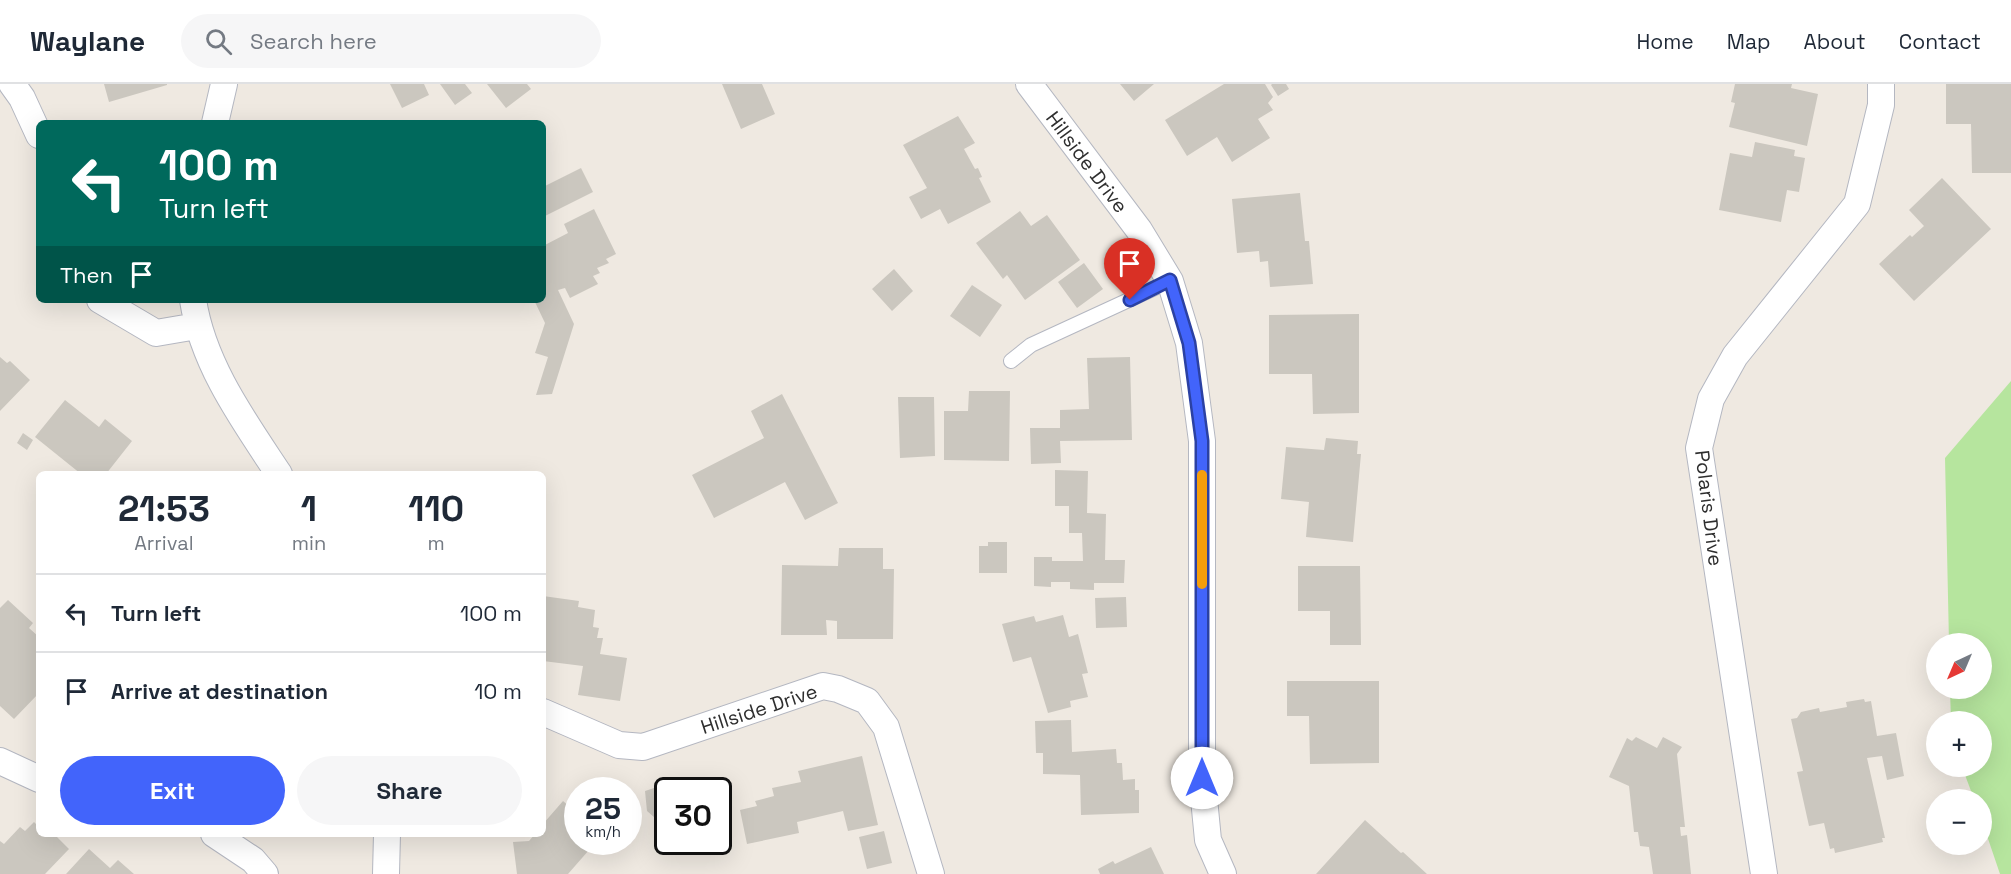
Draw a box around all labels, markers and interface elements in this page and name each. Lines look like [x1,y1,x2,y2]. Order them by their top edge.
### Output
search box [181,14,601,68]
text: Waylane [30,23,145,59]
icon: search [202,25,235,58]
text: Search here [250,27,377,55]
text: Home [1636,28,1694,55]
text: Map [1727,28,1771,55]
text: About [1804,28,1866,55]
text: Contact [1899,28,1981,55]
street label: Hillside Drive [1040,106,1134,218]
text: 100 m [159,139,279,192]
icon: left [60,144,138,222]
text: Turn left [159,191,269,226]
pin [1104,238,1155,300]
icon: arrive [1113,247,1146,280]
icon: arrive [125,258,158,291]
text: Then [60,261,113,289]
street label: Polaris Drive [1689,449,1729,567]
text: 21:53 [118,486,210,532]
text: 1 [301,486,317,532]
text: 110 [408,486,464,532]
text: Arrival [134,530,194,556]
text: min [292,530,326,556]
text: m [427,530,445,556]
icon: left [60,597,93,630]
text: Turn left [111,599,201,627]
text: 100 m [460,599,522,627]
north arrow [1926,633,1992,699]
map controls [1926,633,1992,855]
icon: arrive [60,675,93,708]
text: Arrive at destination [111,677,328,705]
text: 10 m [474,677,522,705]
street label: Hillside Drive [697,678,821,740]
button: + [1926,711,1992,777]
position arrow [1170,746,1234,810]
button: Exit [60,756,285,825]
button: Share [297,756,522,825]
speed limit sign: 30 [654,777,732,855]
text: 25 [585,789,621,828]
button: − [1926,789,1992,855]
text: km/h [585,822,621,841]

